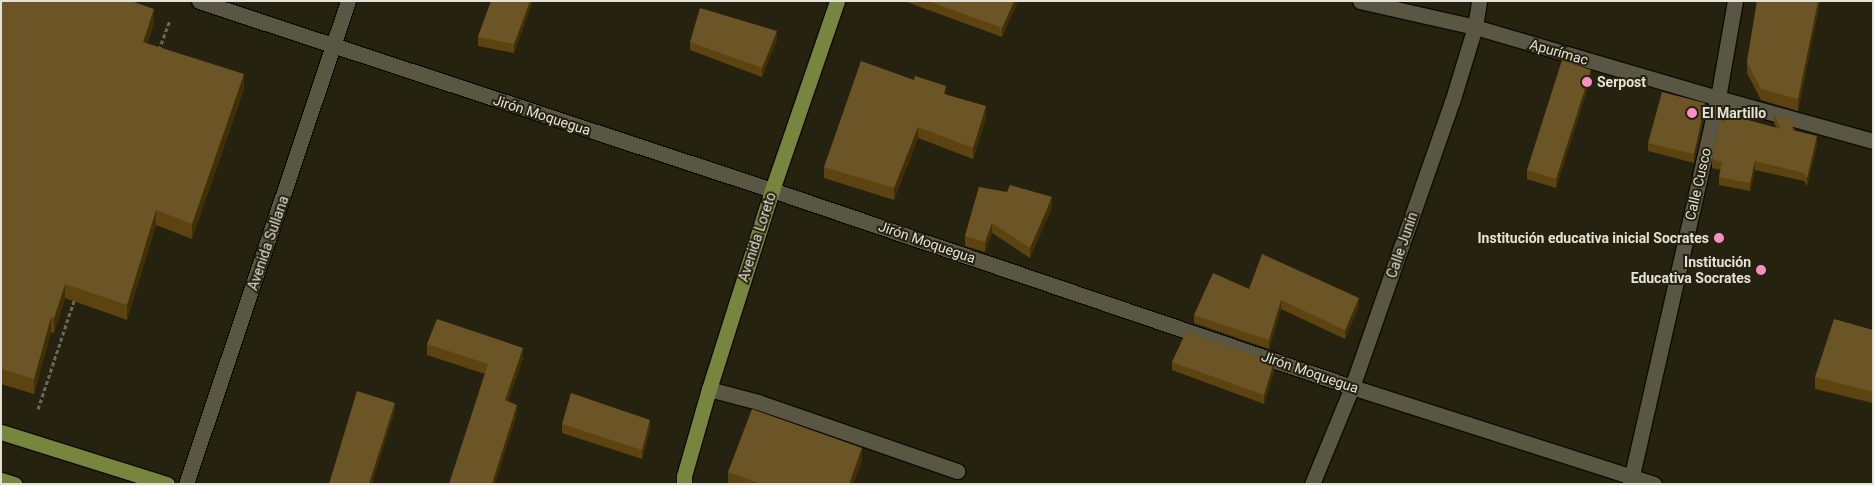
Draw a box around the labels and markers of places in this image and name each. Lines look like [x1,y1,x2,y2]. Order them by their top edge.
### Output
place label: Serpost [1597,74,1646,90]
marker: Serpost [1581,76,1593,88]
place label: El Martillo [1702,105,1766,121]
marker: El Martillo [1686,107,1698,119]
place label: Institución educativa inicial Socrates [1478,230,1709,246]
marker: Institución educativa inicial Socrates [1713,232,1725,244]
place label: Institución Educativa Socrates [1631,254,1751,286]
marker: Institución Educativa Socrates [1755,264,1767,276]

